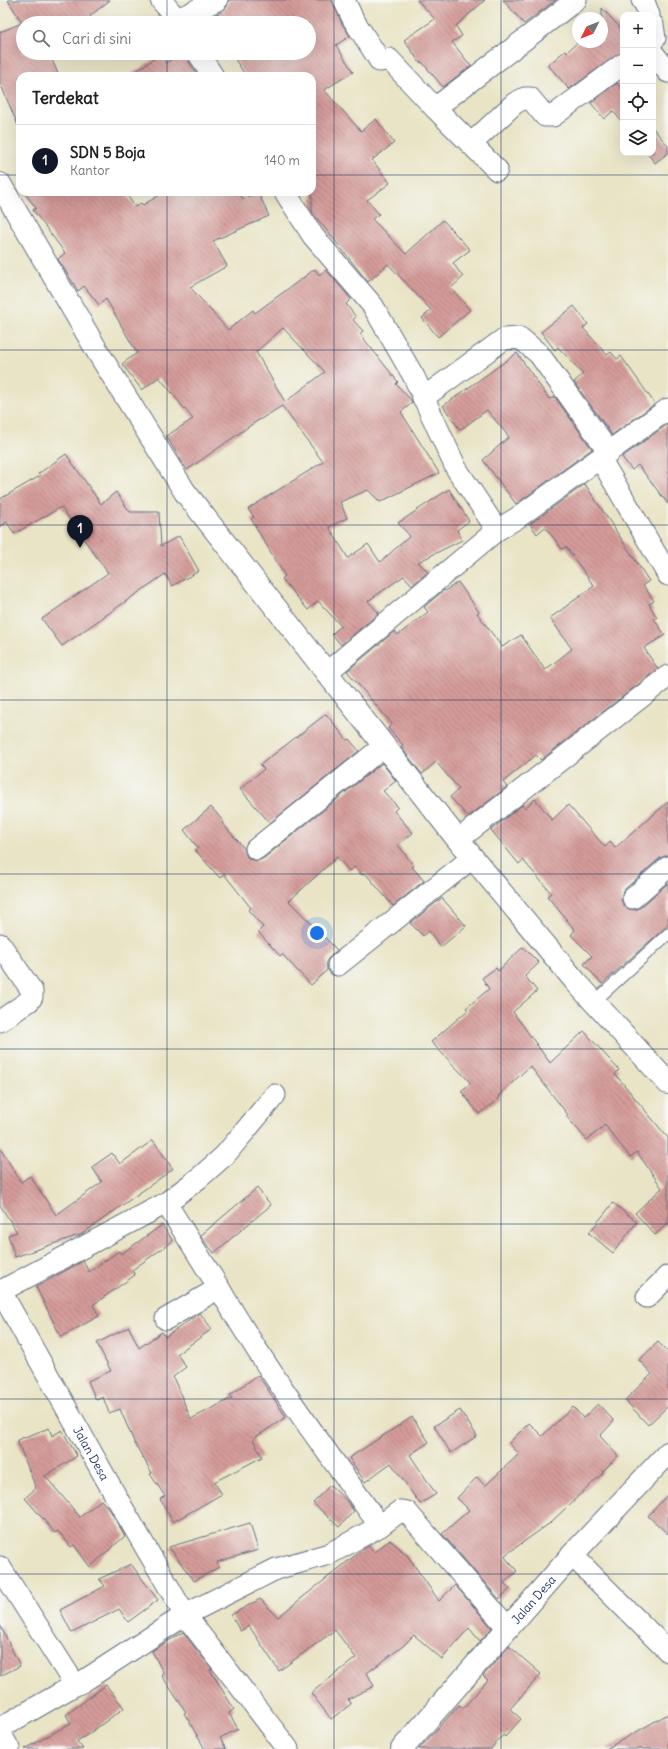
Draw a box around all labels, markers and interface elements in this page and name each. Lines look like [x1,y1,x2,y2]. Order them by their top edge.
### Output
north arrow [572,12,608,48]
map controls [620,12,656,156]
button: + [620,12,656,48]
search box [16,16,316,60]
icon: search [30,27,52,49]
text: Cari di sini [62,29,131,48]
button: − [620,48,656,84]
button: locate [620,84,656,120]
text: Terdekat [32,87,99,109]
button: layers [620,120,656,156]
text: SDN 5 Boja [70,143,145,162]
text: 1 [42,152,48,169]
text: 140 m [264,152,300,169]
text: Kantor [70,162,110,179]
pin: 1 [67,515,93,548]
your location [307,923,327,943]
street label: Jalan Desa [70,1423,113,1483]
street label: Jalan Desa [508,1572,559,1627]

